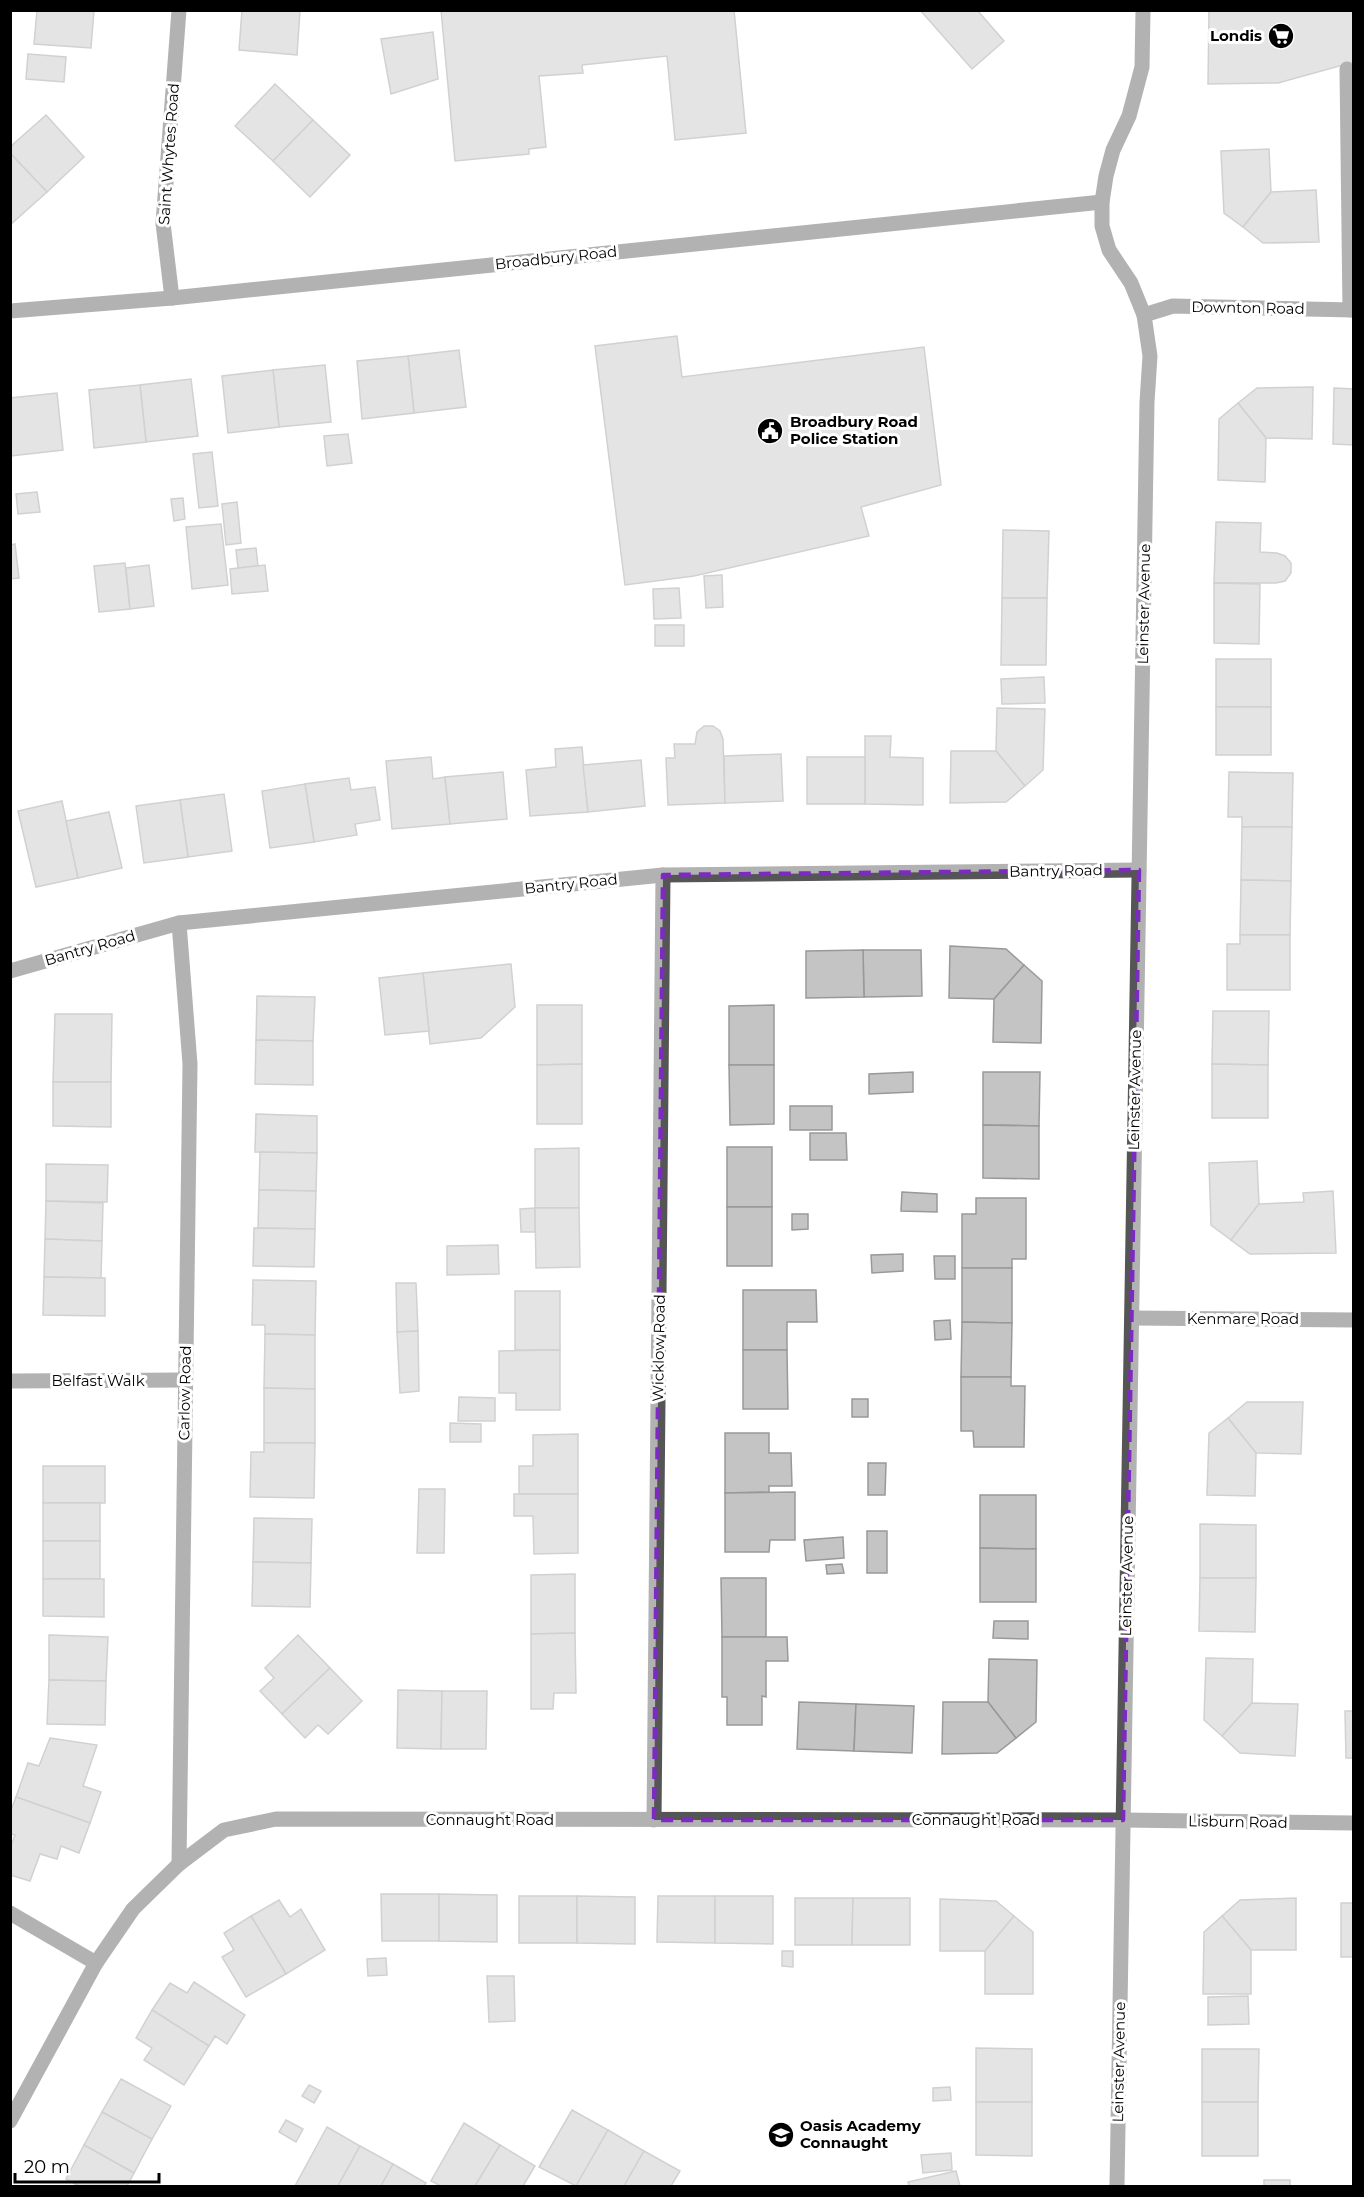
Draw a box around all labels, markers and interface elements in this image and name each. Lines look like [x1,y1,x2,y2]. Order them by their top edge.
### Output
supermarket icon: Londis [1266,21,1296,51]
place label: Londis [1210,26,1262,45]
street label: Saint Whytes Road [154,82,183,226]
street label: Broadbury Road [494,242,618,273]
street label: Downton Road [1191,297,1305,318]
place label: Broadbury Road Police Station [790,412,918,448]
public building icon: Broadbury Road Police Station [755,416,785,446]
street label: Leinster Avenue [1133,543,1154,664]
street label: Bantry Road [1009,860,1103,881]
street label: Bantry Road [523,869,618,898]
street label: Bantry Road [42,925,137,970]
street label: Leinster Avenue [1124,1029,1145,1150]
street label: Wicklow Road [648,1294,669,1402]
street label: Kenmare Road [1187,1309,1299,1328]
street label: Carlow Road [174,1345,195,1441]
street label: Belfast Walk [51,1371,145,1390]
street label: Leinster Avenue [1116,1515,1137,1636]
street label: Connaught Road [426,1810,554,1829]
street label: Connaught Road [912,1810,1040,1829]
street label: Lisburn Road [1188,1811,1288,1832]
street label: Leinster Avenue [1108,2001,1129,2122]
place label: Oasis Academy Connaught [800,2116,922,2152]
school or university icon: Oasis Academy Connaught [766,2120,796,2150]
scale bar [15,2146,159,2184]
text: 20 m [24,2156,70,2178]

